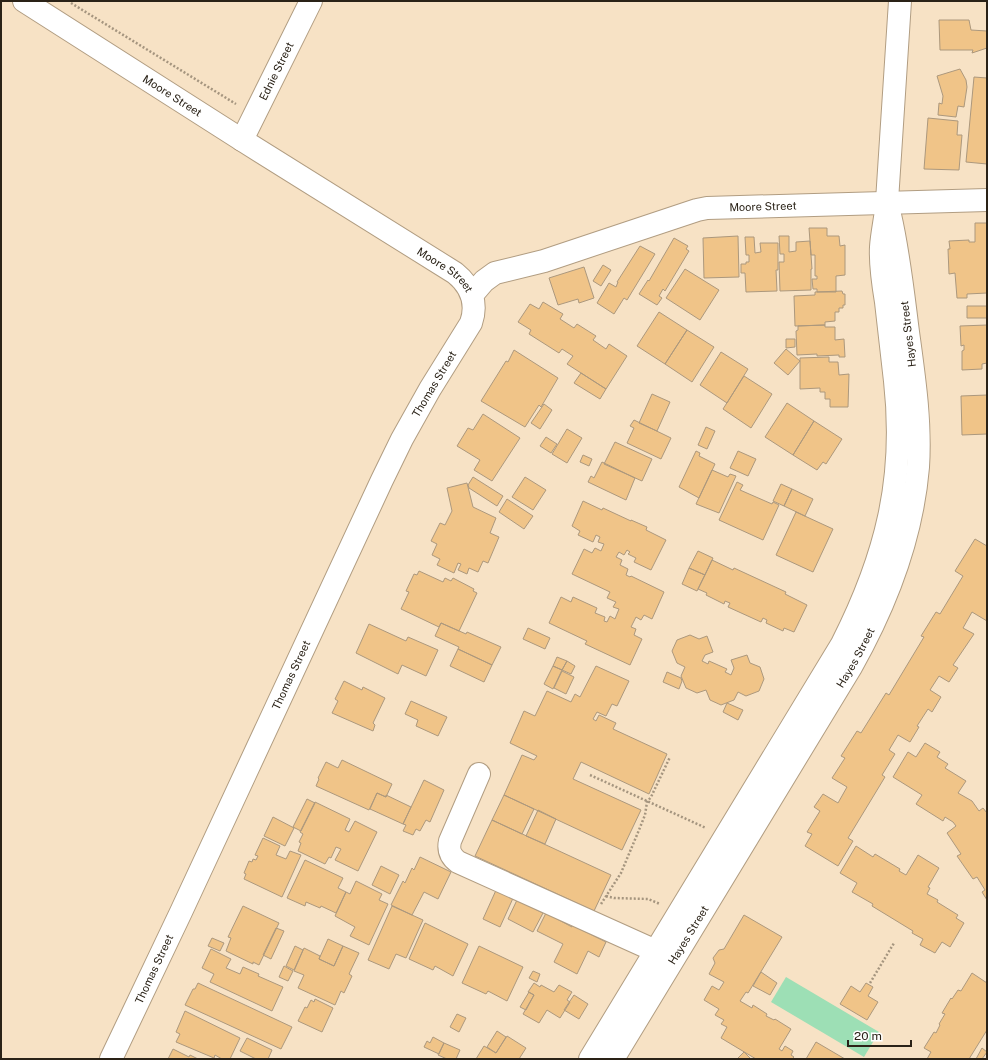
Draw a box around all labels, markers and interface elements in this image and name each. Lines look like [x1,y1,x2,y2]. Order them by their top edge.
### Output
street label: Ednie Street [257,40,296,102]
street label: Moore Street [141,72,204,119]
street label: Moore Street [729,199,797,213]
street label: Moore Street [415,245,475,294]
street label: Hayes Street [898,300,918,368]
street label: Thomas Street [410,349,458,419]
street label: Hayes Street [834,626,877,690]
street label: Thomas Street [270,638,312,712]
street label: Hayes Street [666,903,711,967]
street label: Thomas Street [133,932,175,1006]
scale bar [848,1022,911,1048]
text: 20 m [854,1029,882,1043]

